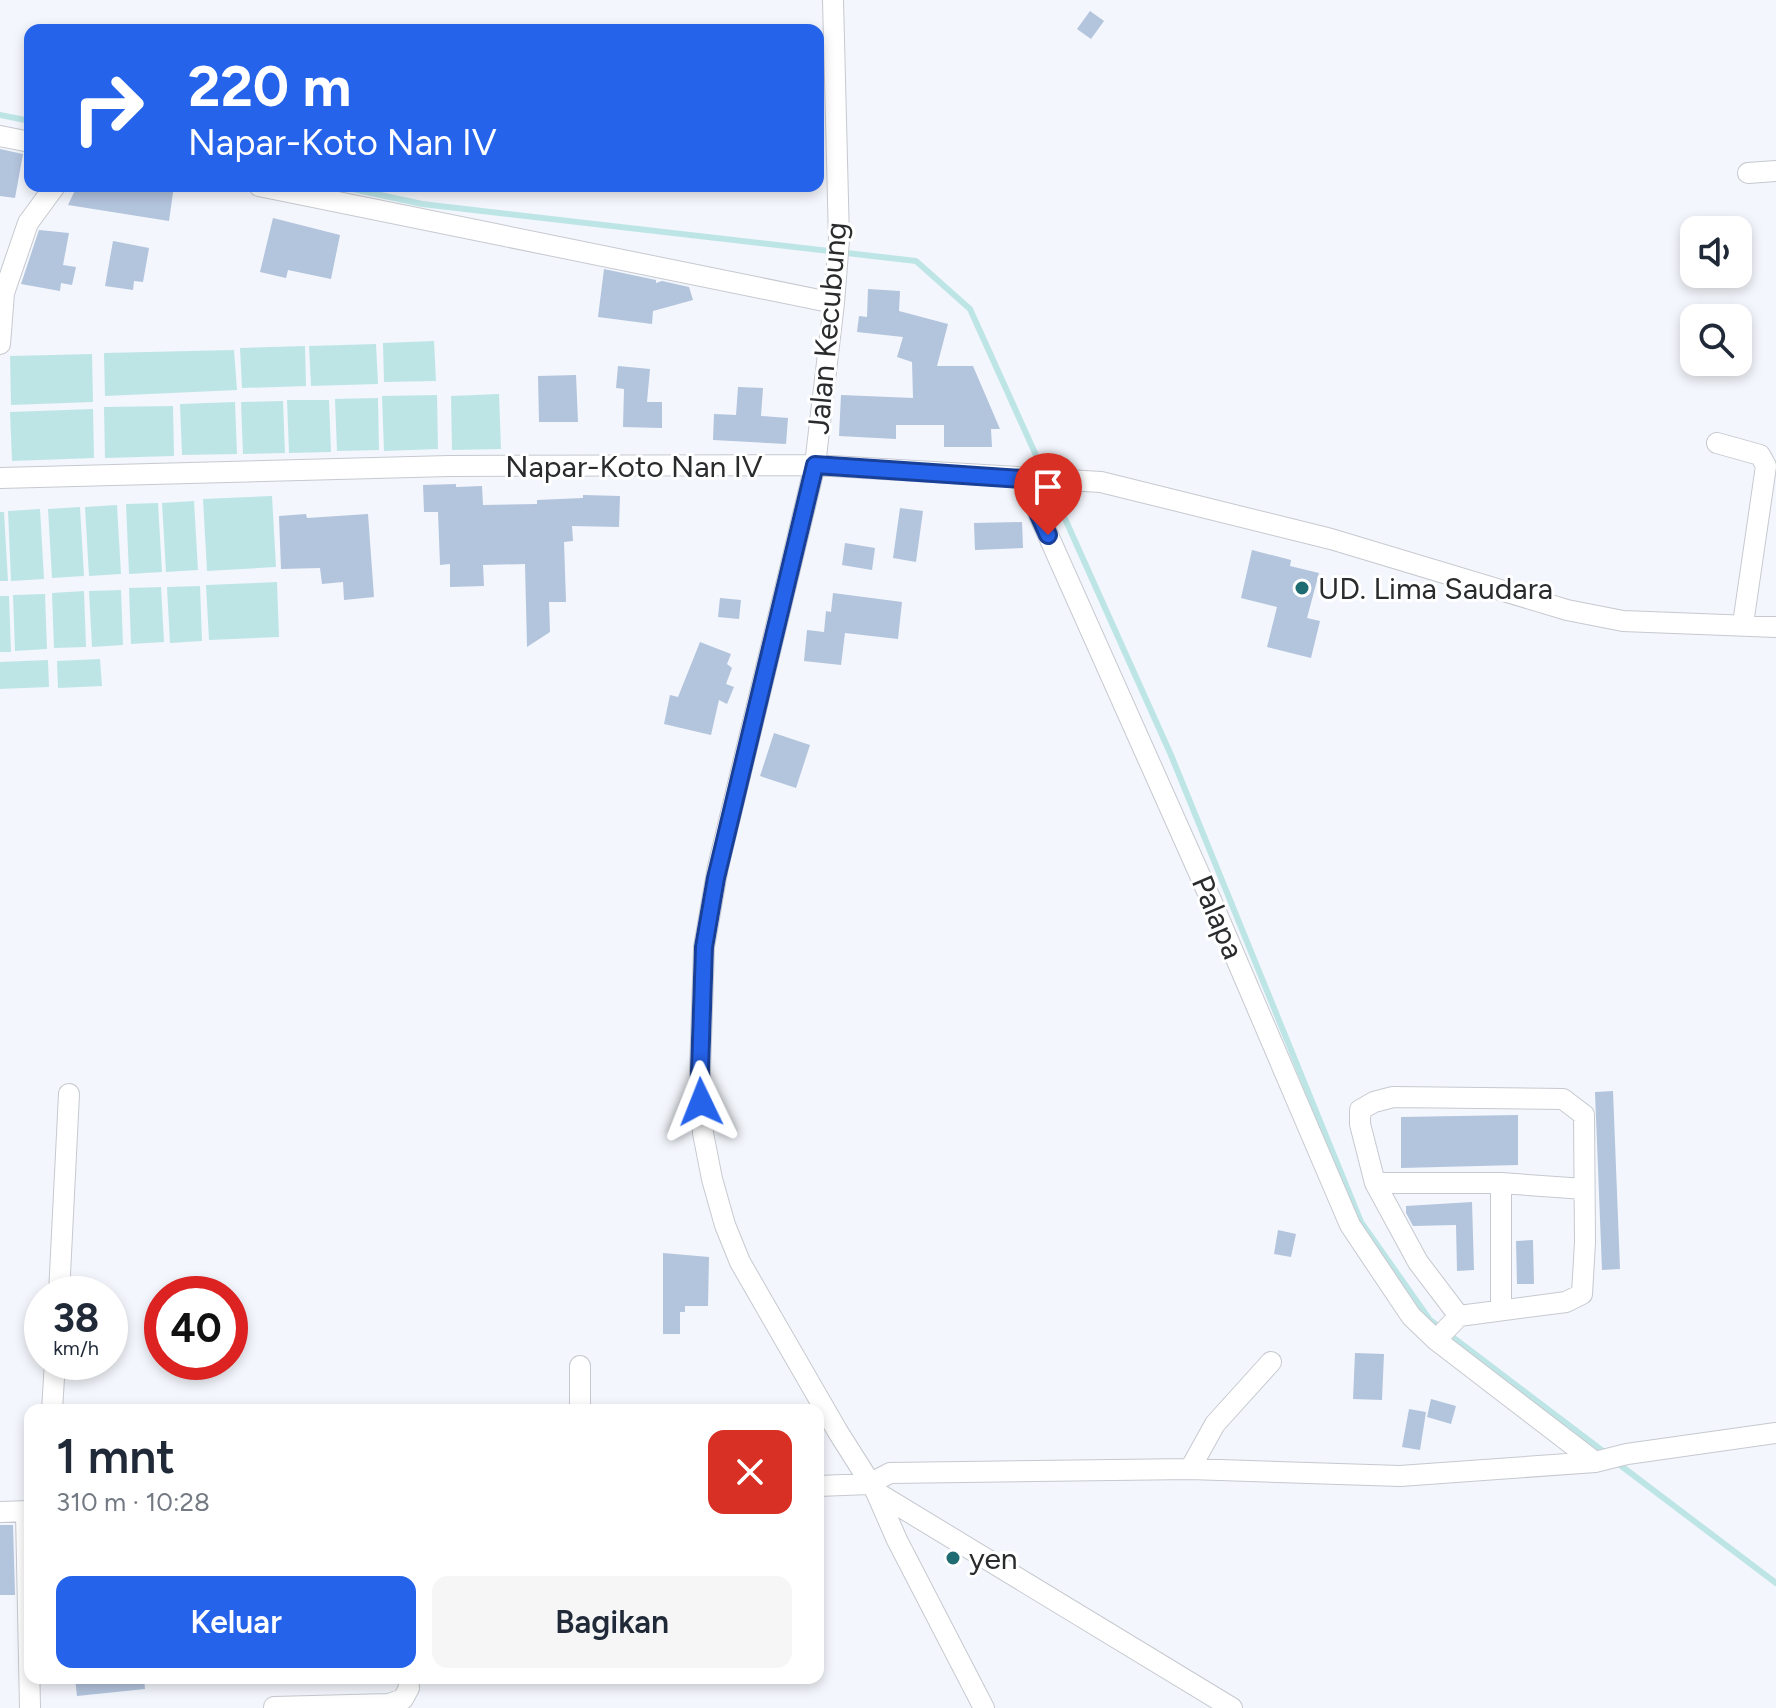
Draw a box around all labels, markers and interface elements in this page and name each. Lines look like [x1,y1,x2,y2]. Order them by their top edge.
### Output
text: 220 m [188,53,351,120]
icon: right [56,56,160,160]
text: Napar-Koto Nan IV [188,121,497,164]
map controls [1680,216,1752,376]
button: sound [1680,216,1752,288]
street label: Jalan Kecubung [799,220,855,436]
button: search [1680,304,1752,376]
street label: Napar-Koto Nan IV [505,448,763,485]
pin [1014,453,1082,535]
icon: arrive [1026,465,1070,509]
place label: UD. Lima Saudara [1318,570,1553,607]
marker: UD. Lima Saudara [1293,579,1311,597]
street label: Palapa [1184,870,1252,964]
position arrow [659,1060,743,1144]
speed limit sign: 40 [144,1276,248,1380]
text: 38 [53,1294,99,1342]
text: km/h [53,1336,99,1360]
text: 1 mnt [56,1427,175,1485]
button: close [708,1430,792,1514]
text: 310 m · 10:28 [56,1486,210,1518]
place label: yen [969,1540,1018,1577]
marker: yen [944,1549,962,1567]
button: Keluar [56,1576,416,1668]
button: Bagikan [432,1576,792,1668]

